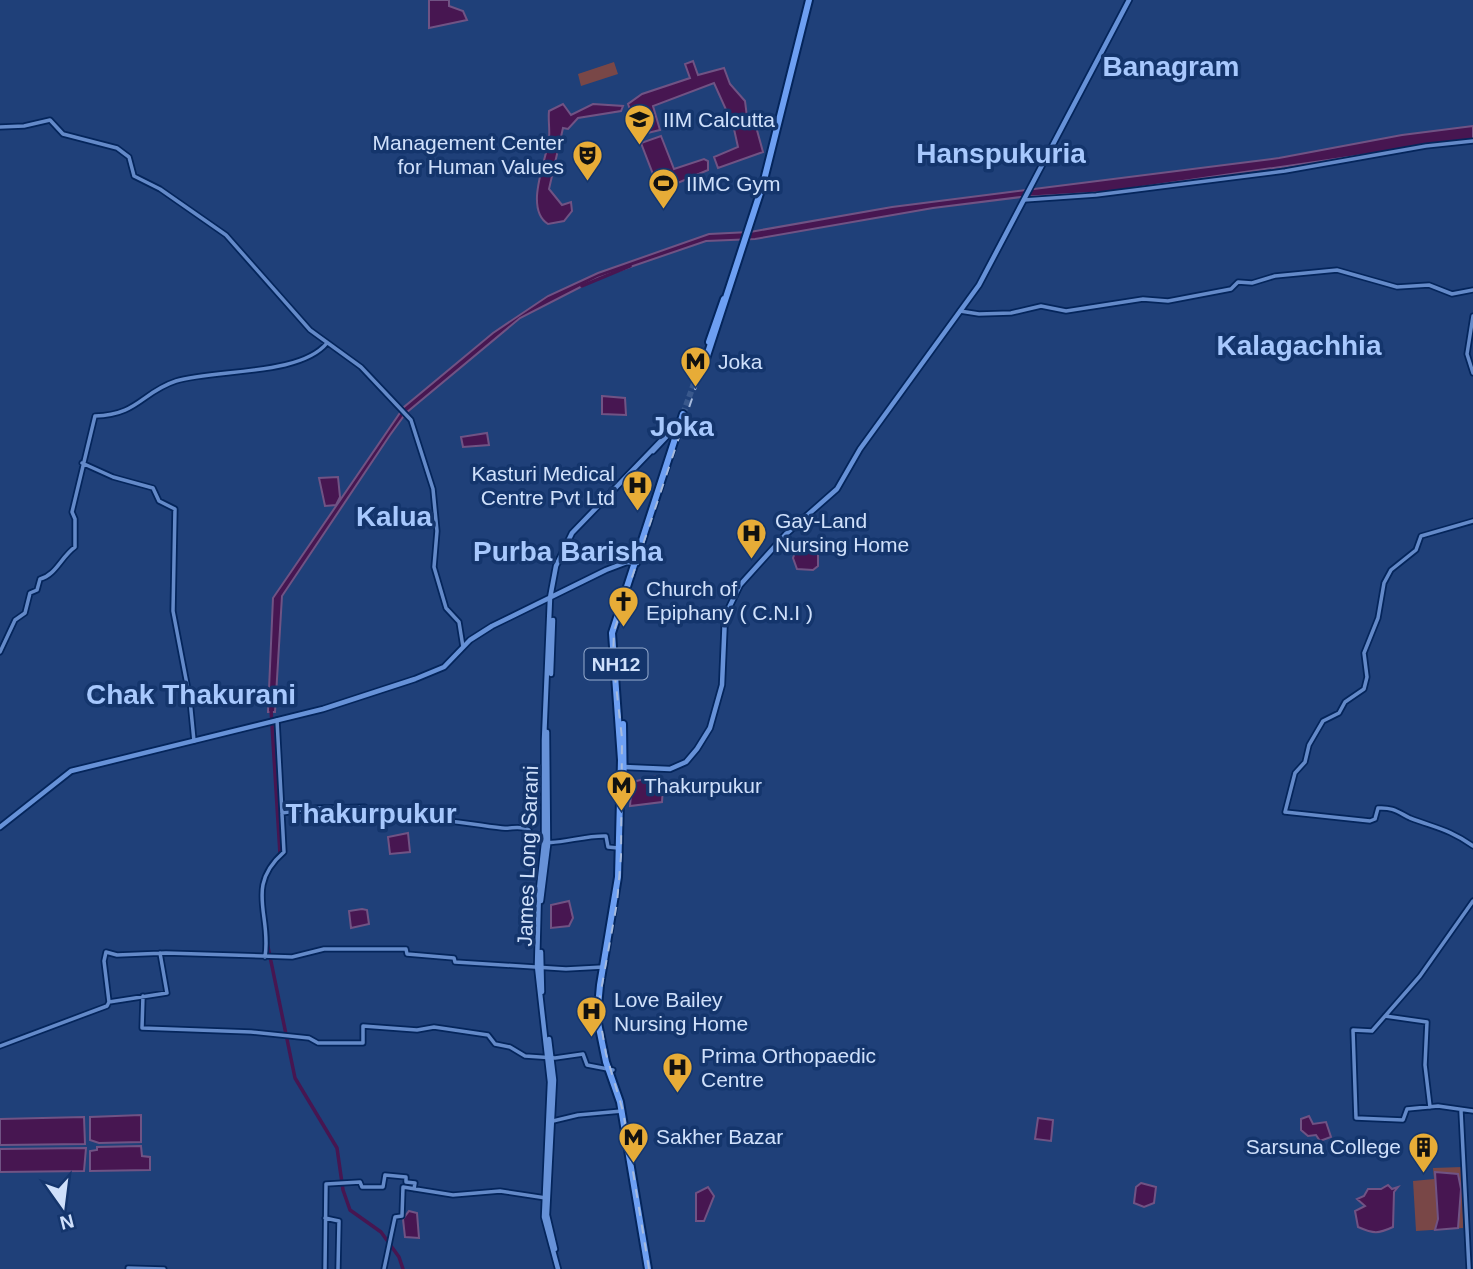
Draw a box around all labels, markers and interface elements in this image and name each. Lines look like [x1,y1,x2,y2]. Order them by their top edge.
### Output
district label: Banagram [1103,51,1239,82]
school or university icon: IIM Calcutta [623,103,657,147]
place label: IIM Calcutta [663,108,775,131]
place label: Management Center for Human Values [373,131,564,178]
theatre icon: Management Center for Human Values [570,138,604,182]
district label: Hanspukuria [916,138,1086,169]
sports icon: IIMC Gym [646,167,680,211]
place label: IIMC Gym [686,172,781,195]
district label: Kalagachhia [1217,330,1382,361]
metro station icon: Joka [678,345,712,389]
place label: Joka [718,350,763,373]
district label: Joka [650,411,714,442]
place label: Kasturi Medical Centre Pvt Ltd [471,462,615,509]
hospital icon: Kasturi Medical Centre Pvt Ltd [621,469,655,513]
district label: Kalua [356,501,433,532]
place label: Gay-Land Nursing Home [775,509,909,556]
hospital icon: Gay-Land Nursing Home [735,516,769,560]
district label: Purba Barisha [473,536,663,567]
place label: Church of Epiphany ( C.N.I ) [646,577,813,624]
church icon: Church of Epiphany ( C.N.I ) [606,584,640,628]
road number: NH12 [584,649,648,680]
district label: Chak Thakurani [86,679,296,710]
street label: James Long Sarani [513,765,542,947]
metro station icon: Thakurpukur [604,769,638,813]
place label: Thakurpukur [644,774,762,797]
district label: Thakurpukur [285,798,457,829]
place label: Love Bailey Nursing Home [614,988,748,1035]
hospital icon: Love Bailey Nursing Home [574,995,608,1039]
place label: Prima Orthopaedic Centre [701,1044,876,1091]
hospital icon: Prima Orthopaedic Centre [661,1051,695,1095]
metro station icon: Sakher Bazar [616,1120,650,1164]
place label: Sakher Bazar [656,1125,783,1148]
building icon: Sarsuna College [1407,1130,1441,1174]
place label: Sarsuna College [1246,1135,1401,1158]
north arrow [28,1171,98,1241]
text: N [58,1210,76,1234]

